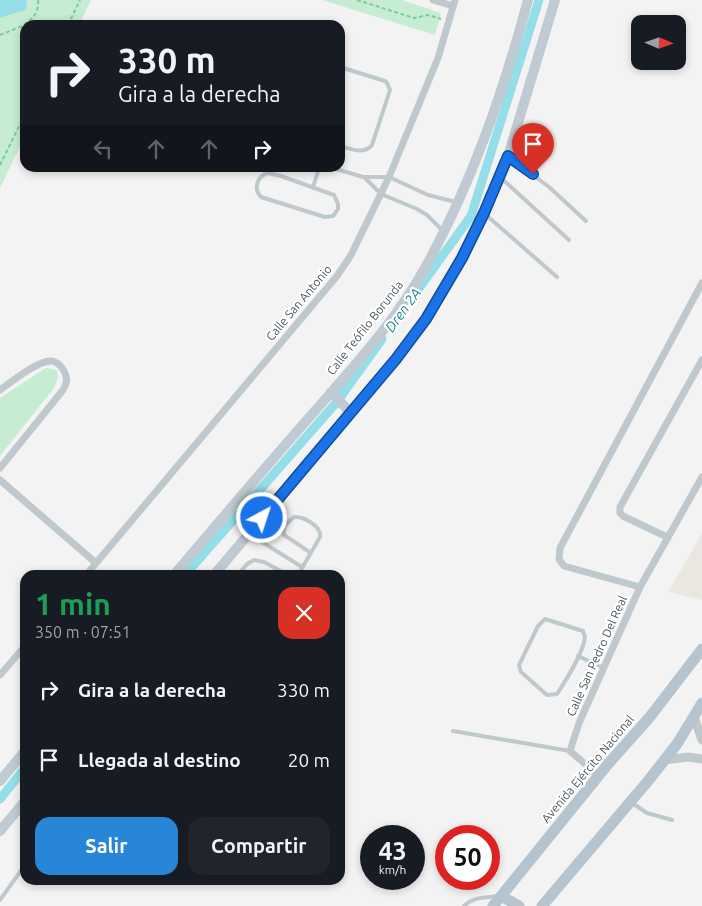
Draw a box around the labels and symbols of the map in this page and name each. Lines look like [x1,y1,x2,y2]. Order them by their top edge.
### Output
north arrow [631,15,686,70]
pin [512,123,554,174]
street label: Calle San Antonio [263,262,334,343]
street label: Calle Teófilo Borunda [324,278,405,377]
water label: Dren 2A [382,285,424,335]
position arrow [235,491,287,543]
street label: Calle San Pedro Del Real [564,594,629,718]
street label: Avenida Ejército Nacional [539,712,636,825]
speed limit sign: 50 [435,825,500,890]

